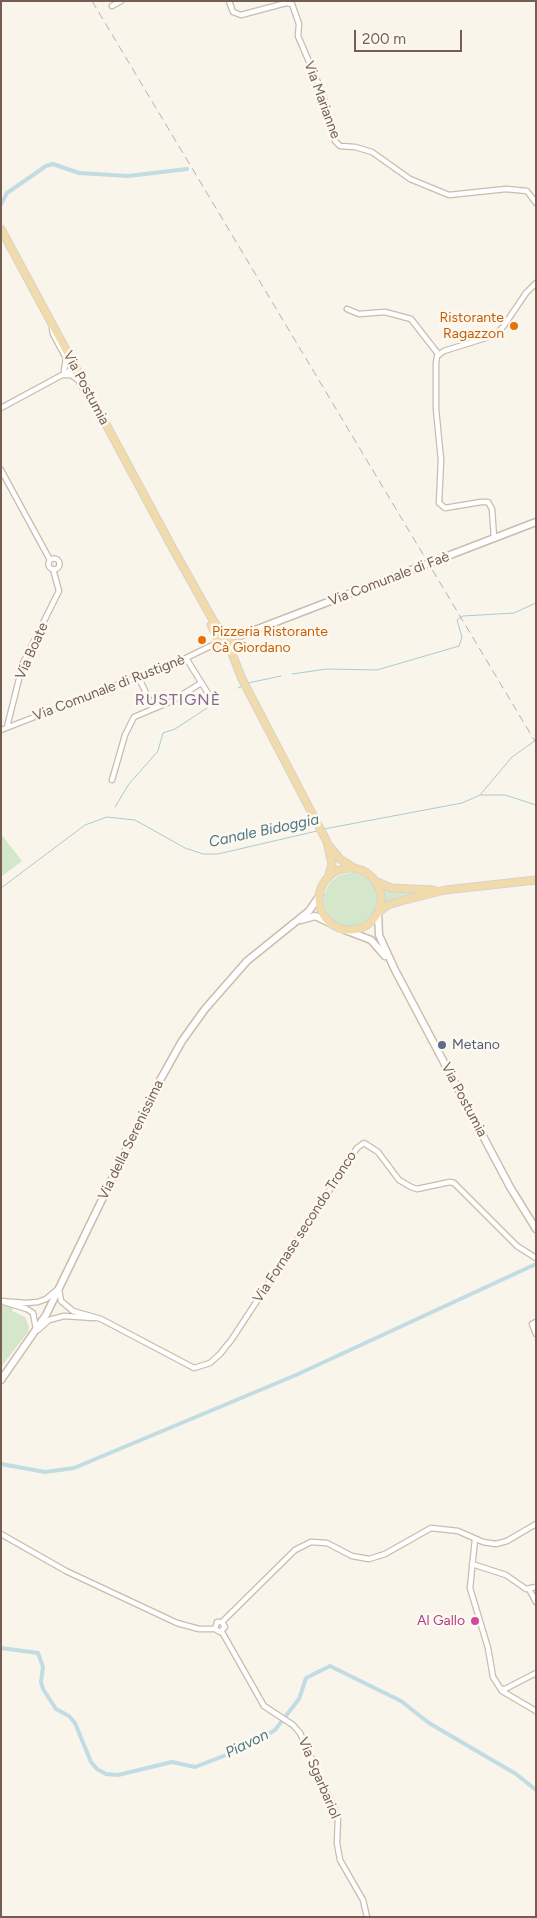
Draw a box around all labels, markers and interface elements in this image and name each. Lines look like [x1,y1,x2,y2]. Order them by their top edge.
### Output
scale bar [357,20,464,52]
text: 200 m [362,30,406,48]
street label: Via Marianne [300,59,344,141]
place label: Ristorante Ragazzon [440,310,504,342]
marker: Ristorante Ragazzon [508,320,520,332]
street label: Via Postumia [59,348,113,428]
street label: Via Comunale di Faè [326,548,452,610]
street label: Via Boate [12,620,52,682]
place label: Pizzeria Ristorante Cà Giordano [212,624,328,656]
marker: Pizzeria Ristorante Cà Giordano [196,634,208,646]
street label: Via Comunale di Rustignè [31,651,187,725]
district label: RUSTIGNÈ [134,690,222,710]
water label: Canale Bidoggia [207,811,321,851]
place label: Metano [452,1037,500,1053]
marker: Metano [436,1039,448,1051]
street label: Via Postumia [437,1060,491,1140]
street label: Via della Serenissima [95,1077,167,1203]
street label: Via Fornase secondo Tronco [250,1148,360,1306]
place label: Al Gallo [417,1613,465,1629]
marker: Al Gallo [469,1615,481,1627]
water label: Piavon [223,1726,271,1762]
street label: Via Sgarbariol [294,1735,344,1821]

